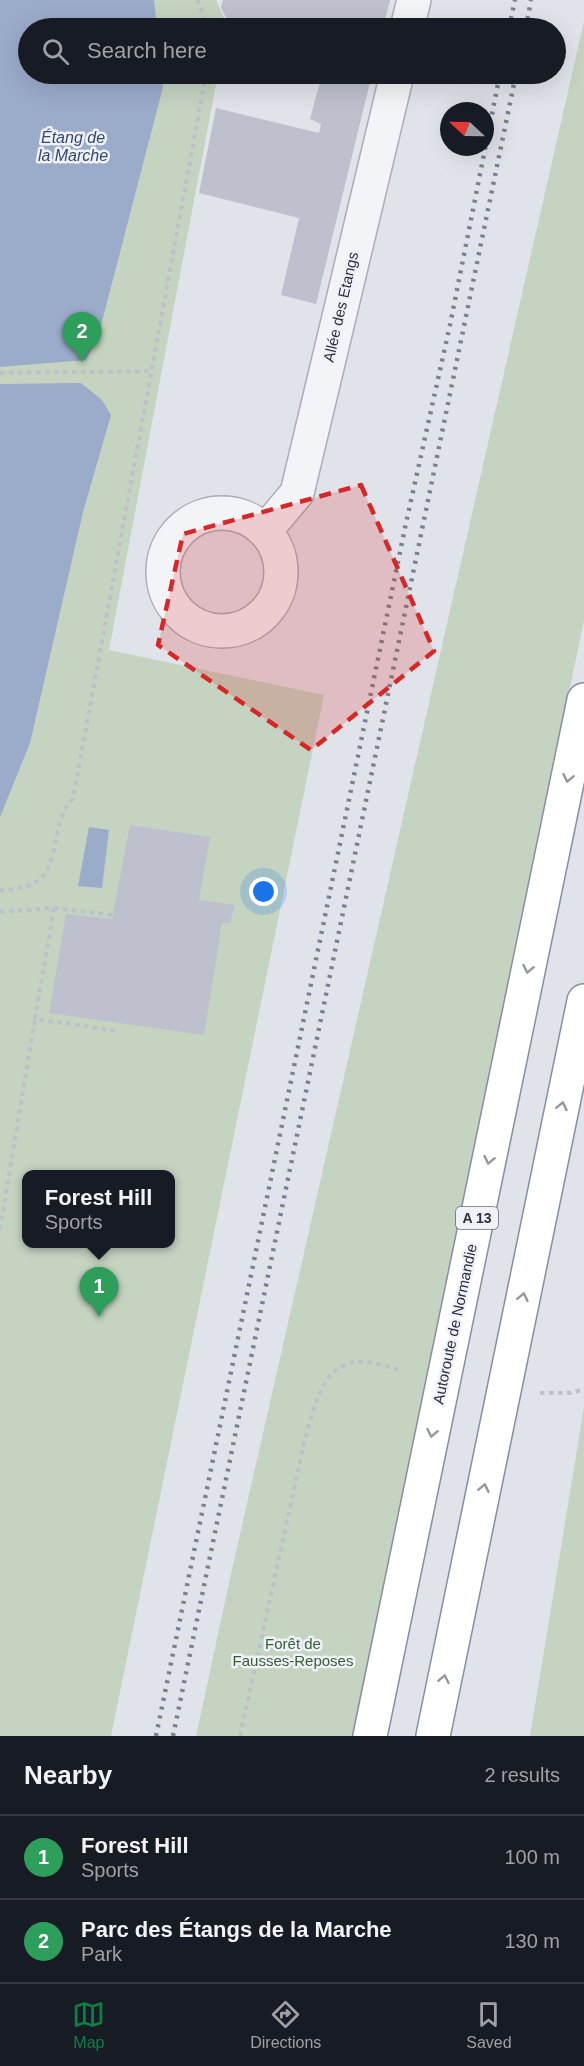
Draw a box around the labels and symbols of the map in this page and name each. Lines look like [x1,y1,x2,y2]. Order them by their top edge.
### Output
north arrow [440,102,494,156]
water label: Étang de la Marche [38,128,108,164]
street label: Allée des Etangs [320,250,361,364]
pin: 2 [62,312,101,362]
one-way arrow [562,773,575,783]
your location [249,877,278,906]
one-way arrow [523,964,536,974]
one-way arrow [555,1101,568,1111]
one-way arrow [483,1155,496,1165]
road number: A 13 [456,1207,498,1229]
street label: Autoroute de Normandie [429,1242,480,1406]
pin: 1 [80,1268,118,1317]
one-way arrow [516,1292,529,1302]
one-way arrow [427,1428,440,1438]
one-way arrow [477,1483,490,1493]
park label: Forêt de Fausses-Reposes [233,1635,353,1669]
one-way arrow [437,1674,450,1684]

